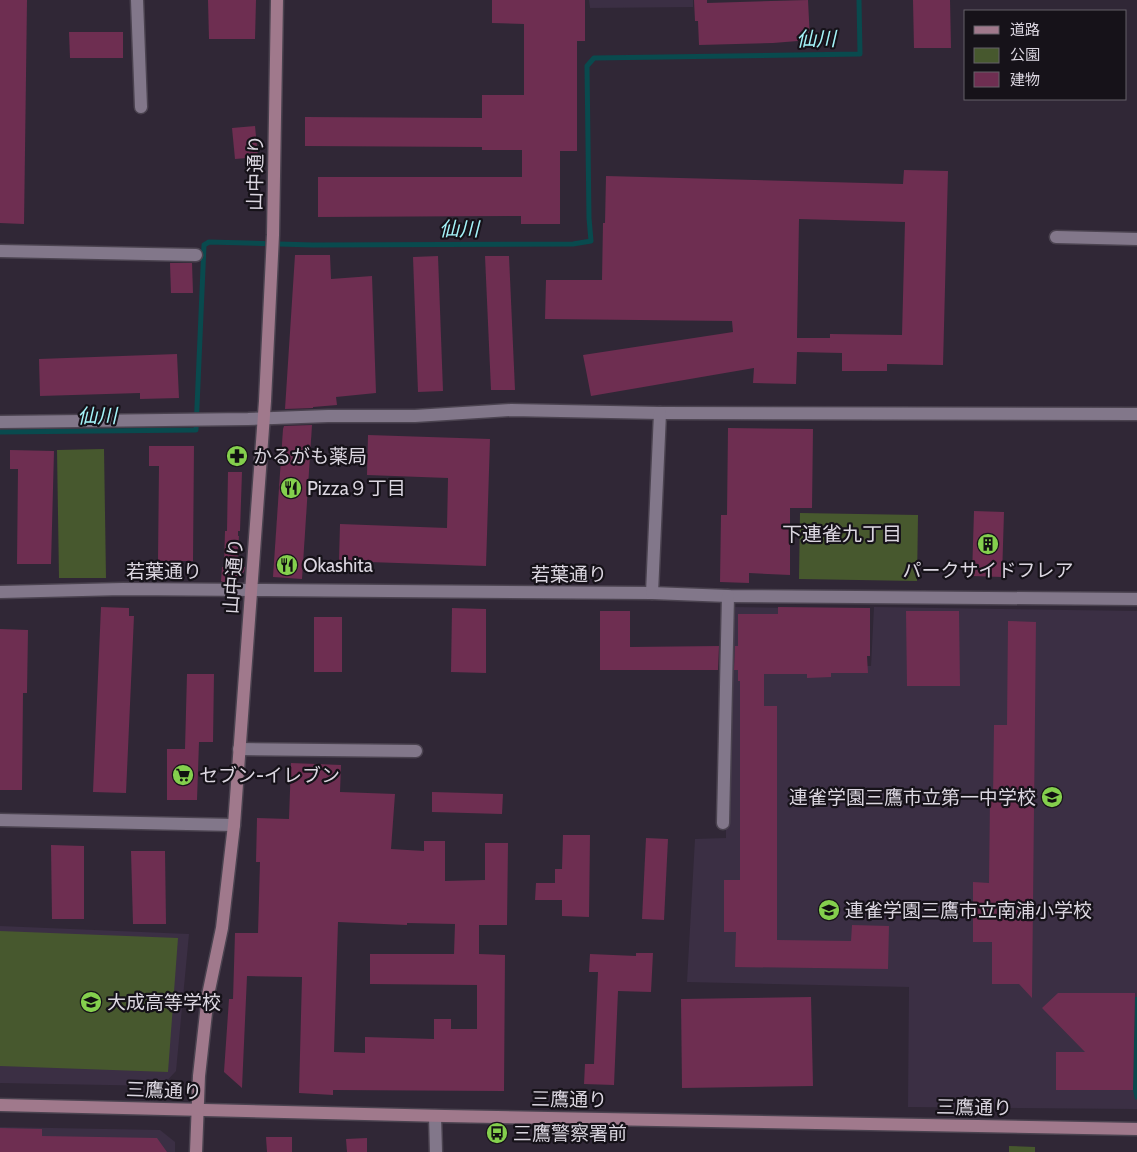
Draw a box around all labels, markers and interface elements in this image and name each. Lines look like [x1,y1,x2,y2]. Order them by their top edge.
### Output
legend [964,10,1127,100]
text: 道路 [1010,21,1040,39]
water label: 仙川 [796,27,838,51]
text: 公園 [1010,46,1040,64]
text: 建物 [1010,71,1040,89]
street label: 山中通り [243,135,268,211]
water label: 仙川 [439,217,481,241]
water label: 仙川 [77,404,119,428]
pharmacy icon: かるがも薬局 [225,444,249,468]
place label: かるがも薬局 [253,445,367,468]
restaurant icon: Pizza９丁目 [279,476,303,500]
place label: Pizza９丁目 [307,477,406,500]
district label: 下連雀九丁目 [782,522,902,546]
building icon: パークサイドフレア [976,532,1000,556]
street label: 山中通り [219,537,248,615]
restaurant icon: Okashita [275,553,299,577]
place label: Okashita [303,554,373,577]
place label: パークサイドフレア [902,559,1074,582]
street label: 若葉通り [126,560,202,583]
street label: 若葉通り [531,563,607,586]
supermarket icon: セブン-イレブン [171,763,195,787]
place label: セブン-イレブン [199,764,340,787]
school or university icon: 連雀学園三鷹市立第一中学校 [1040,785,1064,809]
place label: 連雀学園三鷹市立第一中学校 [789,786,1036,809]
school or university icon: 連雀学園三鷹市立南浦小学校 [817,898,841,922]
place label: 連雀学園三鷹市立南浦小学校 [845,899,1092,922]
school or university icon: 大成高等学校 [79,990,103,1014]
place label: 大成高等学校 [107,991,221,1014]
street label: 三鷹通り [126,1078,202,1103]
street label: 三鷹通り [531,1087,607,1112]
street label: 三鷹通り [936,1095,1012,1120]
bus stop icon: 三鷹警察署前 [485,1121,509,1145]
place label: 三鷹警察署前 [513,1122,627,1145]

